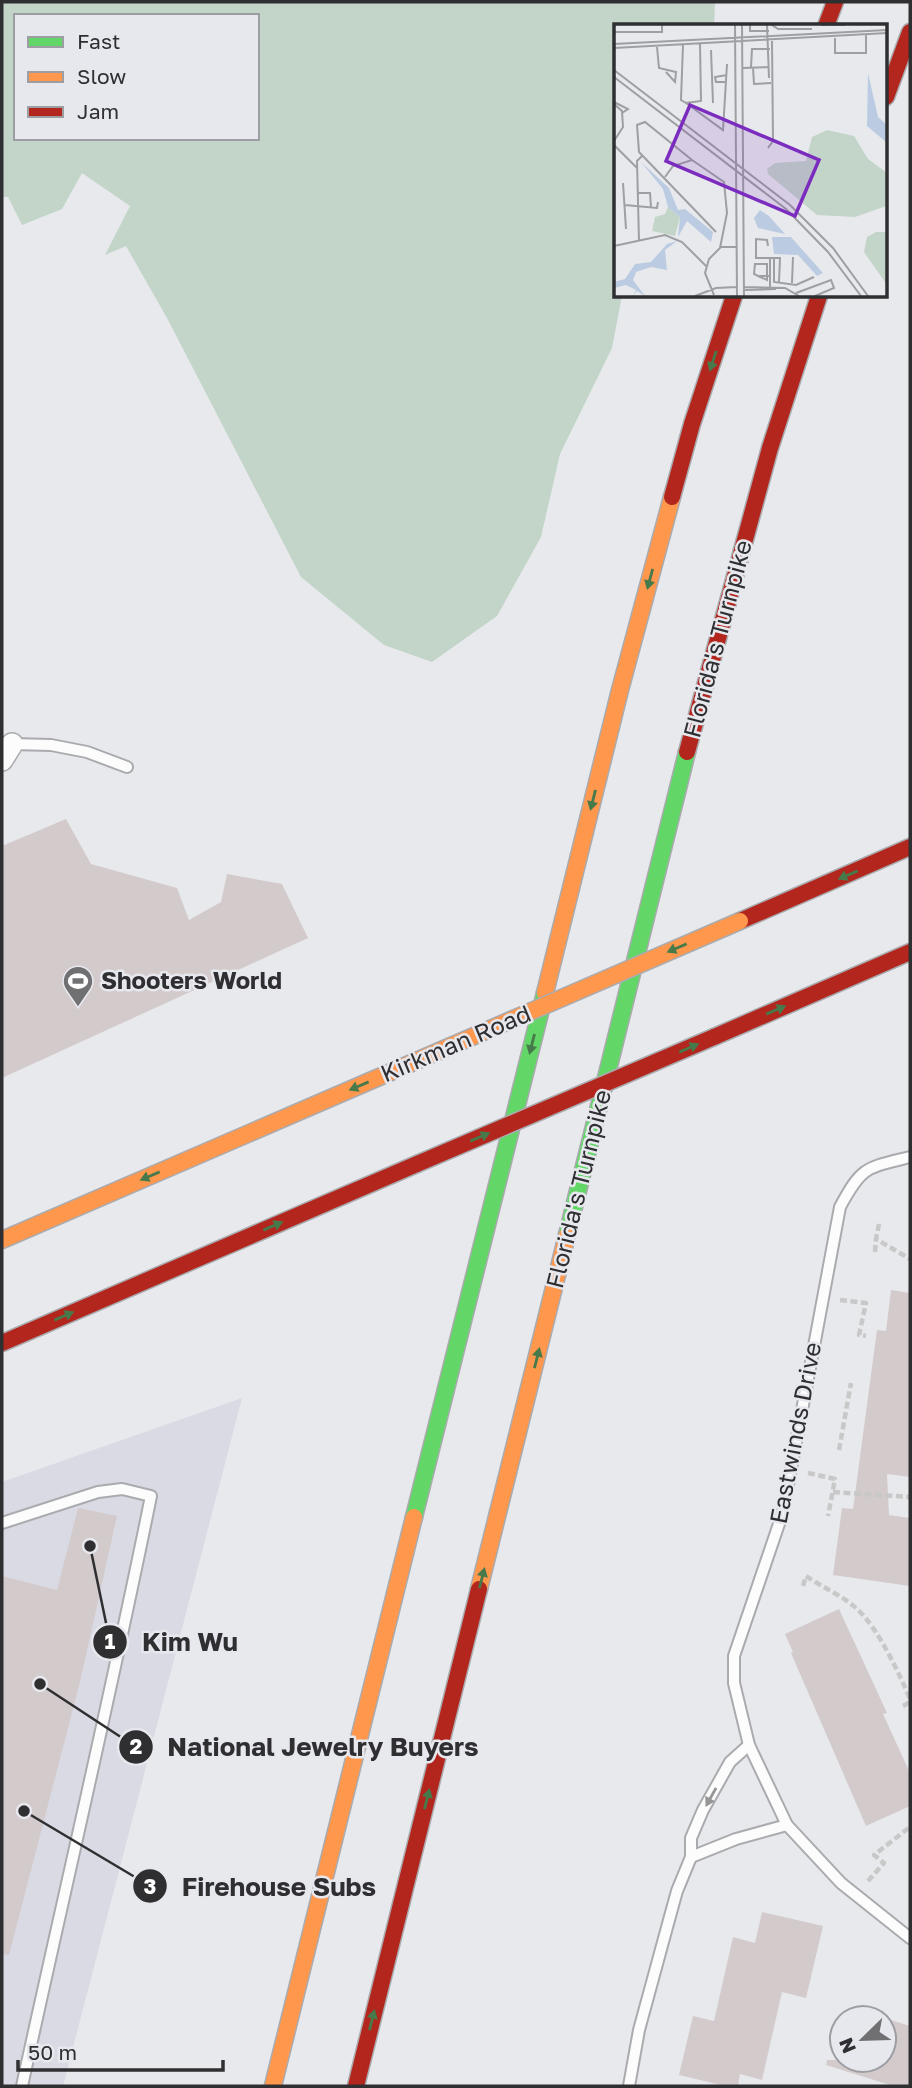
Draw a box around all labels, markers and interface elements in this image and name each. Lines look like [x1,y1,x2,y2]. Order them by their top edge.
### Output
legend [14,14,259,140]
inset map [614,24,888,298]
text: Fast [77,28,120,54]
text: Slow [77,63,126,89]
text: Jam [77,98,119,124]
one-way arrow [707,350,717,371]
street label: Florida's Turnpike [676,537,757,741]
one-way arrow [644,569,655,591]
one-way arrow [587,789,598,811]
one-way arrow [837,869,858,880]
one-way arrow [666,943,687,954]
sports icon: Shooters World [61,964,95,1008]
place label: Shooters World [101,965,282,994]
street label: Kirkman Road [376,998,535,1087]
one-way arrow [766,1004,787,1015]
one-way arrow [526,1033,537,1055]
one-way arrow [679,1042,700,1053]
one-way arrow [348,1081,369,1092]
street label: Florida's Turnpike [539,1086,616,1291]
one-way arrow [469,1131,490,1142]
one-way arrow [140,1170,160,1182]
one-way arrow [263,1220,283,1232]
one-way arrow [54,1310,75,1321]
street label: Eastwinds Drive [763,1340,826,1526]
one-way arrow [532,1347,543,1369]
one-way arrow [477,1567,488,1589]
callout: Kim Wu [93,1619,252,1666]
text: Kim Wu [142,1626,238,1657]
text: 1 [105,1628,116,1654]
callout: National Jewelry Buyers [118,1723,492,1770]
text: National Jewelry Buyers [167,1731,479,1762]
text: 2 [130,1733,143,1759]
one-way arrow [705,1787,717,1806]
one-way arrow [422,1788,433,1810]
callout: Firehouse Subs [133,1863,390,1910]
text: Firehouse Subs [182,1871,376,1902]
text: 3 [144,1873,156,1899]
north arrow [828,2004,898,2074]
one-way arrow [367,2009,378,2031]
scale bar [18,2028,222,2072]
text: N [833,2035,860,2057]
text: 50 m [28,2039,77,2065]

